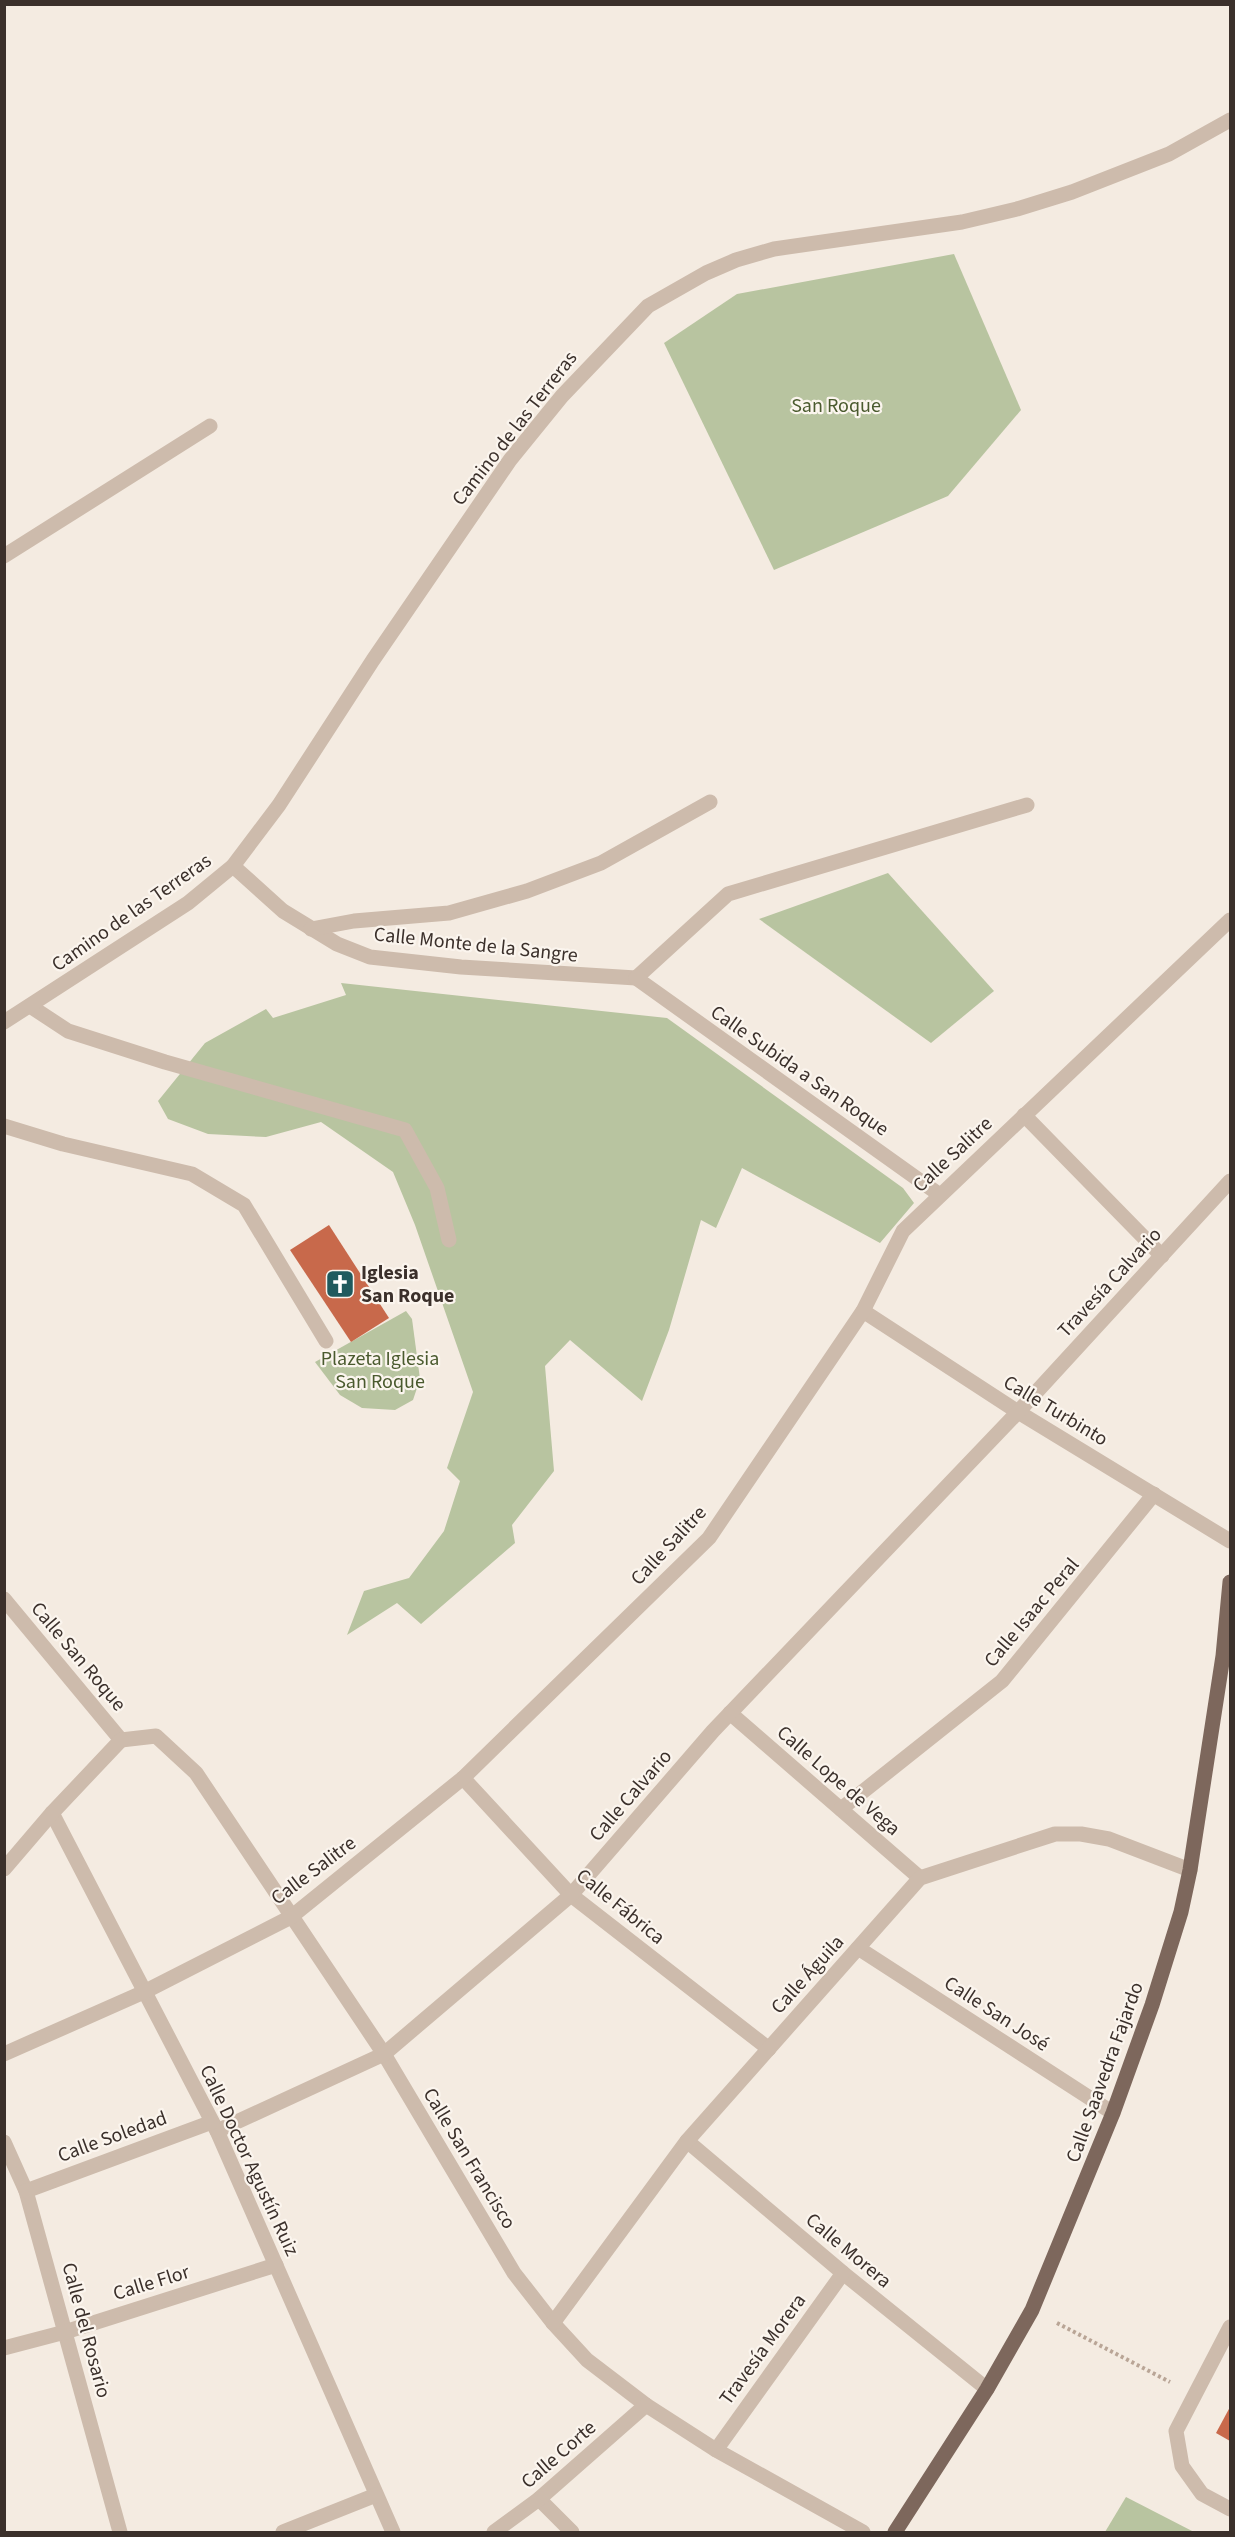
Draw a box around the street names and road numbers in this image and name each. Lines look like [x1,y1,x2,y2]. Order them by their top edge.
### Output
street label: Camino de las Terreras [446,345,584,512]
street label: Camino de las Terreras [46,847,217,979]
street label: Calle Monte de la Sangre [372,920,579,970]
street label: Calle Subida a San Roque [705,999,894,1143]
street label: Calle Salitre [907,1110,999,1199]
street label: Travesía Calvario [1051,1221,1168,1344]
street label: Calle Turbinto [998,1369,1113,1453]
street label: Calle Salitre [624,1500,713,1592]
street label: Calle Isaac Peral [978,1552,1086,1673]
street label: Calle San Roque [24,1596,132,1717]
street label: Calle Lope de Vega [770,1719,906,1842]
street label: Calle Calvario [583,1743,679,1848]
street label: Calle Salitre [265,1830,362,1912]
street label: Calle Fábrica [570,1862,671,1951]
street label: Calle Águila [765,1929,851,2020]
street label: Calle San José [939,1969,1054,2058]
street label: Calle Saavedra Fajardo [1059,1978,1151,2167]
street label: Calle Doctor Agustín Ruiz [192,2060,306,2261]
street label: Calle San Francisco [416,2083,522,2234]
street label: Calle Soledad [54,2104,171,2170]
street label: Calle Morera [799,2207,897,2295]
street label: Calle Flor [110,2258,193,2308]
street label: Calle del Rosario [55,2260,118,2401]
street label: Travesía Morera [713,2288,813,2411]
street label: Calle Corte [515,2414,602,2495]

